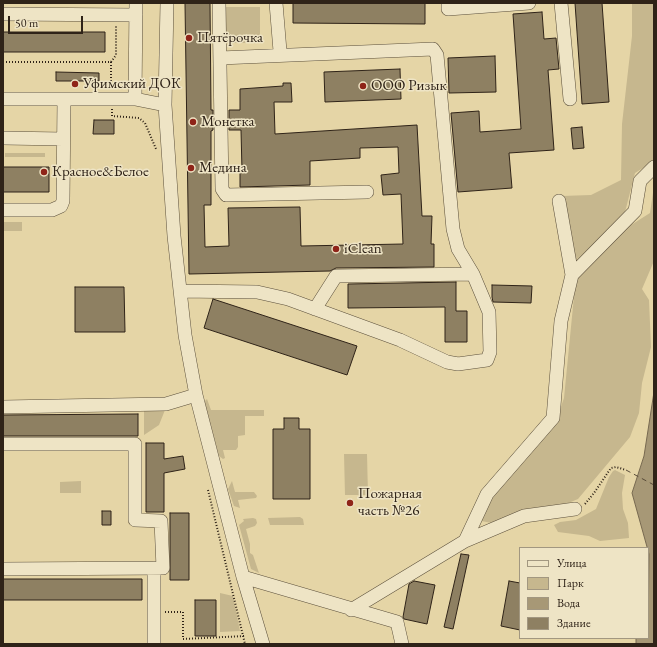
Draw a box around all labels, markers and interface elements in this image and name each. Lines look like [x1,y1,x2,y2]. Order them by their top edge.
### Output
scale bar [10,8,85,34]
text: 50 m [15,15,38,31]
place label: Пятёрочка [197,29,263,47]
marker: Пятёрочка [184,33,194,43]
place label: Уфимский ДОК [83,75,181,93]
place label: ООО Ризык [371,77,447,95]
marker: Уфимский ДОК [70,79,80,89]
marker: ООО Ризык [358,81,368,91]
place label: Монетка [201,113,254,131]
marker: Монетка [188,117,198,127]
place label: Медина [199,159,247,177]
place label: Красное&Белое [52,163,149,181]
marker: Медина [186,163,196,173]
marker: Красное&Белое [39,167,49,177]
place label: iClean [344,240,382,258]
marker: iClean [331,244,341,254]
place label: Пожарная часть №26 [358,485,422,520]
marker: Пожарная часть №26 [345,498,355,508]
legend [519,547,649,639]
text: Улица [557,555,587,571]
text: Парк [557,575,584,591]
text: Вода [557,595,580,611]
text: Здание [557,615,591,631]

